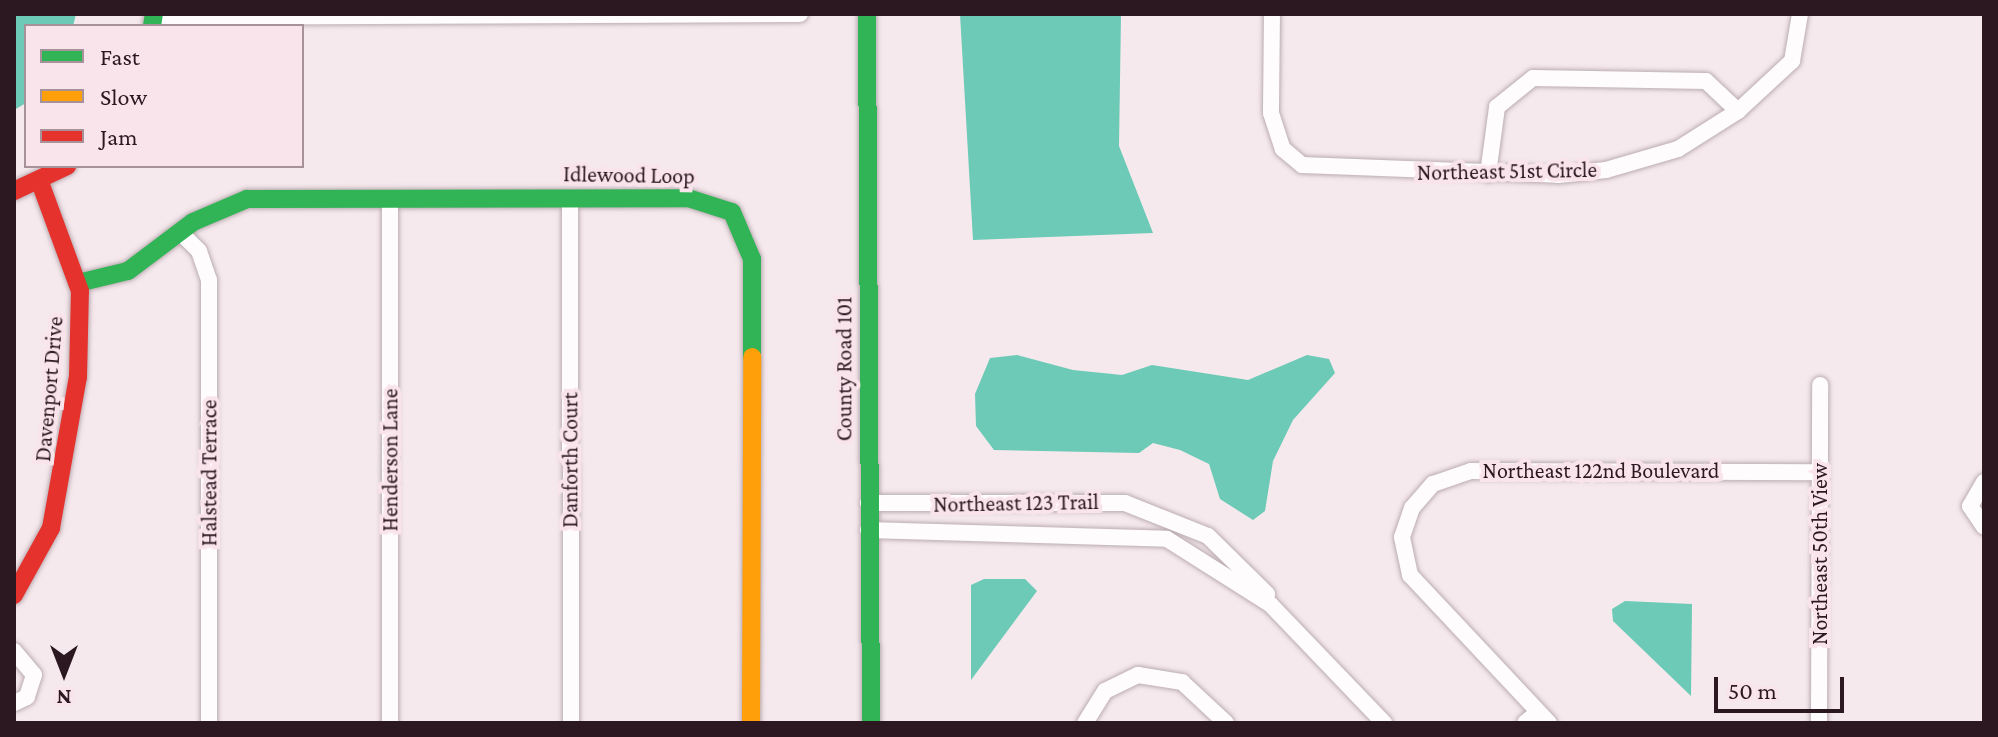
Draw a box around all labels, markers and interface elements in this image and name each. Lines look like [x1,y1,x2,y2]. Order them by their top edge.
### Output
legend [24,24,304,168]
text: Fast [100,43,140,70]
text: Slow [100,83,147,110]
text: Jam [100,123,138,150]
street label: Northeast 51st Circle [1417,156,1597,186]
street label: Idlewood Loop [563,161,695,189]
street label: County Road 101 [831,297,857,441]
street label: Davenport Drive [30,315,68,463]
street label: Henderson Lane [377,389,403,531]
street label: Danforth Court [557,392,583,528]
street label: Halstead Terrace [196,400,222,546]
street label: Northeast 122nd Boulevard [1483,458,1719,484]
street label: Northeast 50th View [1807,463,1833,645]
street label: Northeast 123 Trail [933,488,1099,518]
north arrow [24,633,104,713]
scale bar [1718,661,1848,711]
text: 50 m [1728,677,1777,704]
text: N [57,685,72,710]

